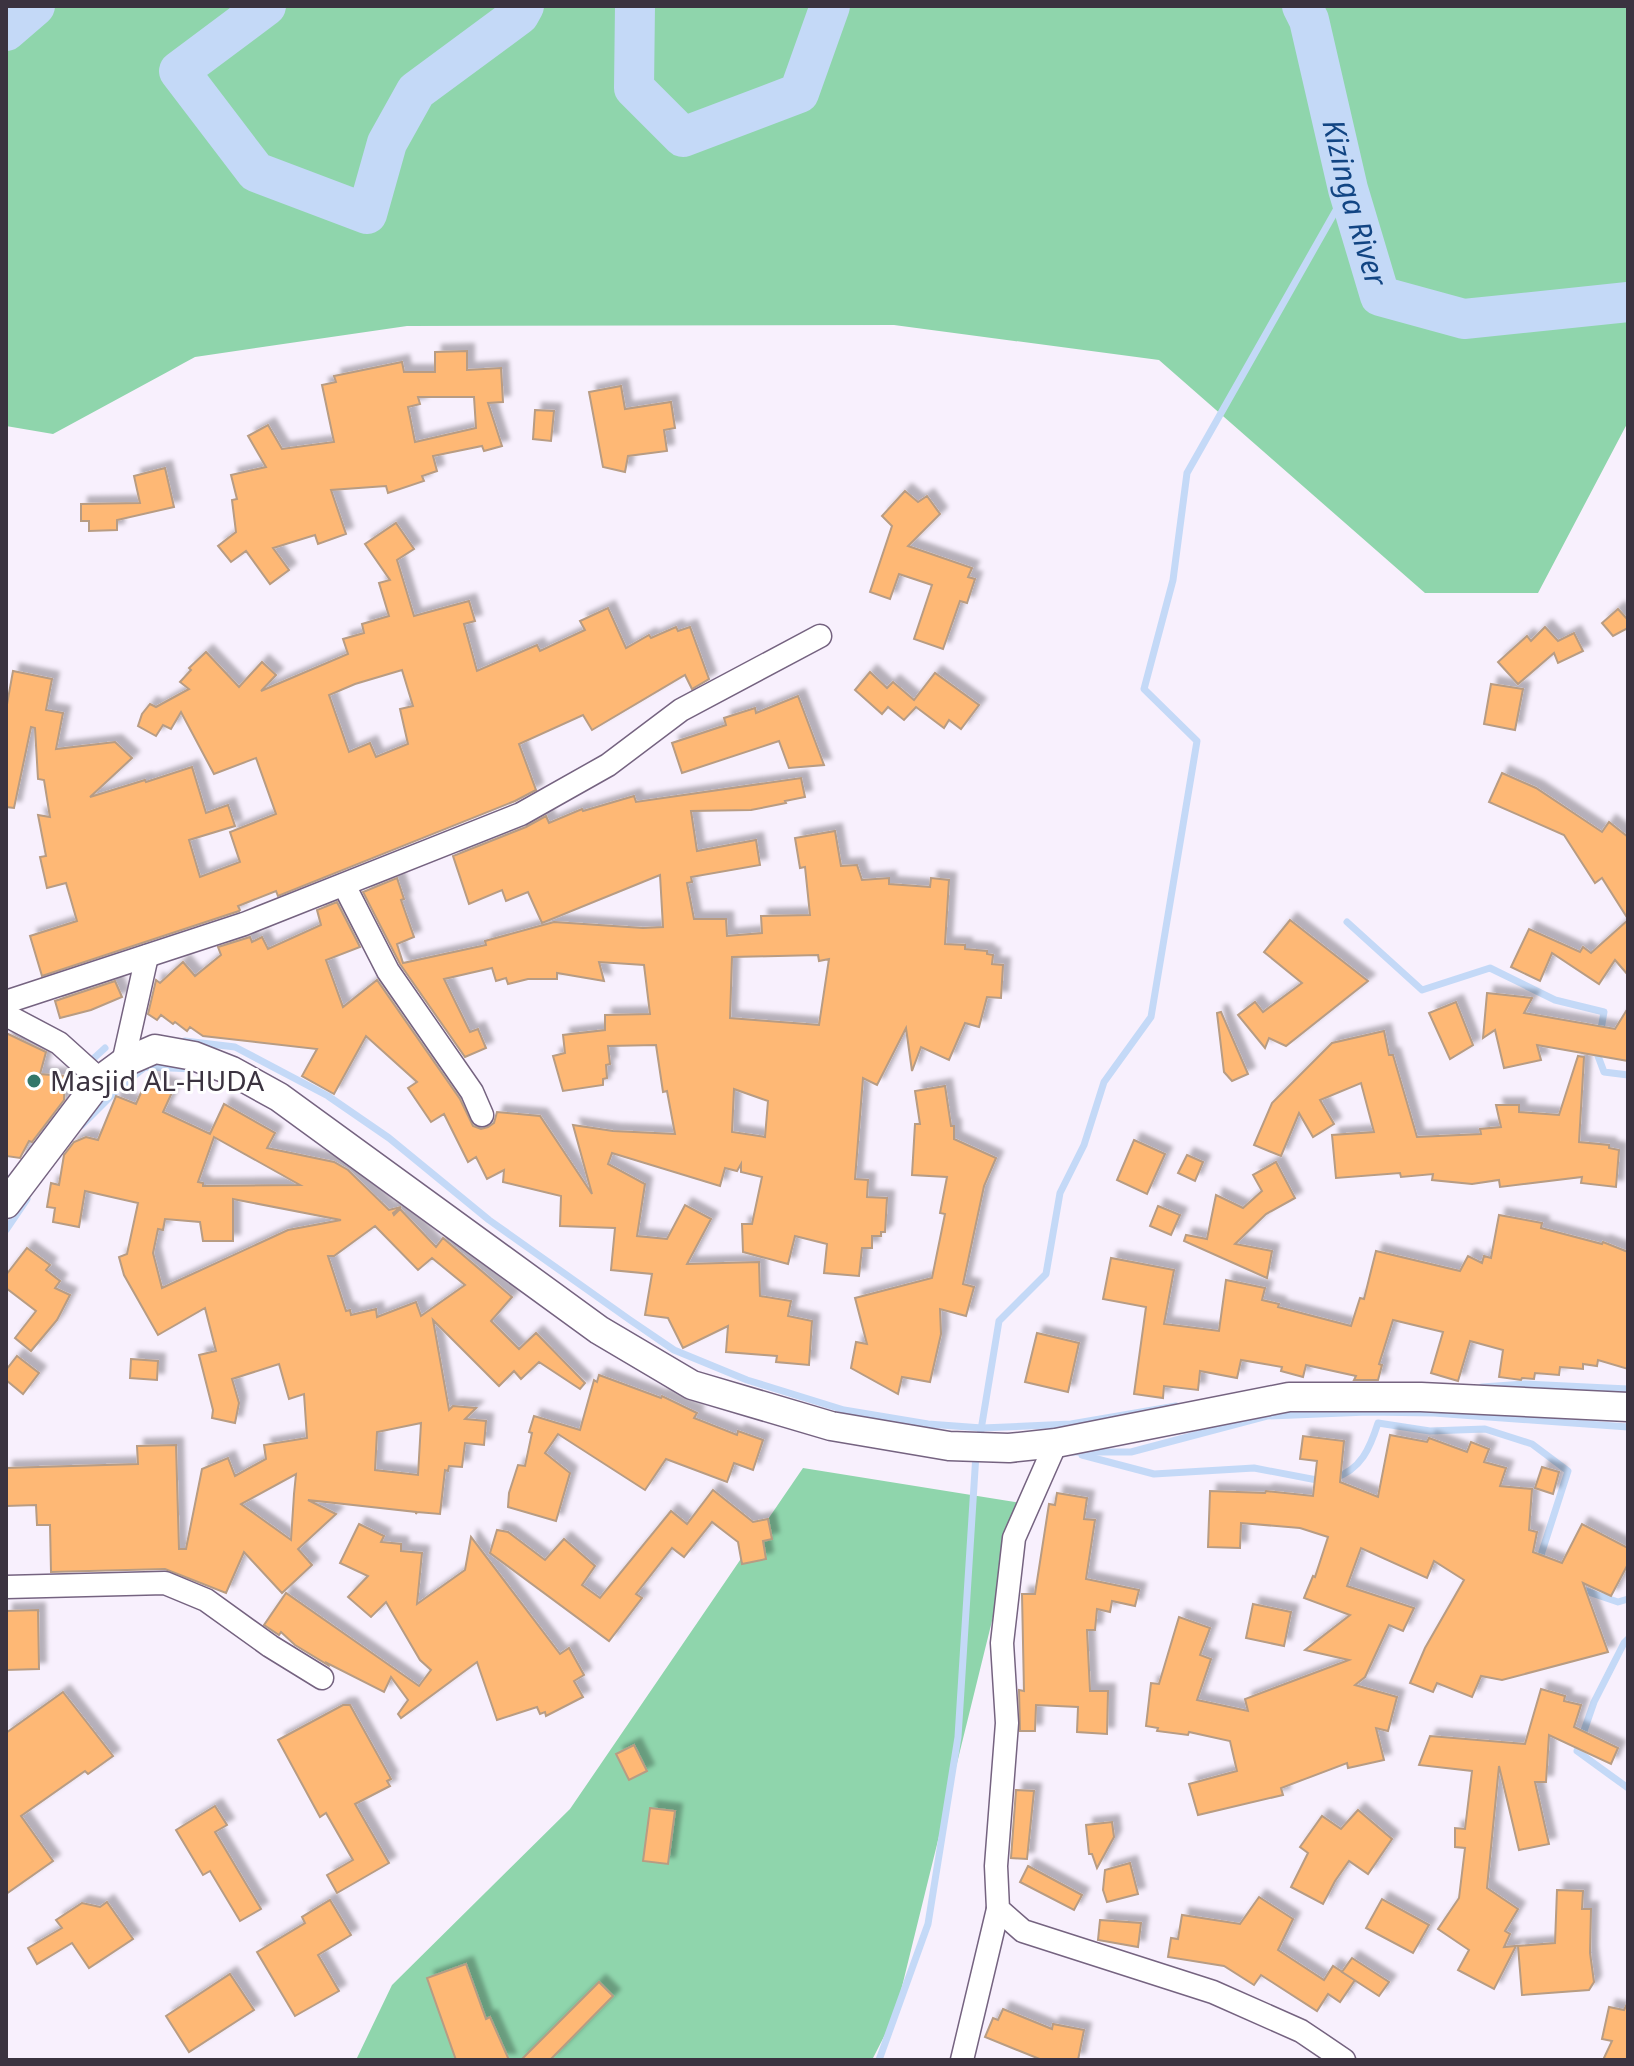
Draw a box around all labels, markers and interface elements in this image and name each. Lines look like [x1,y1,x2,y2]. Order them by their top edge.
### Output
water label: Kizinga River [1314,115,1398,292]
place label: Masjid AL-HUDA [50,1061,264,1099]
marker: Masjid AL-HUDA [25,1072,43,1090]

